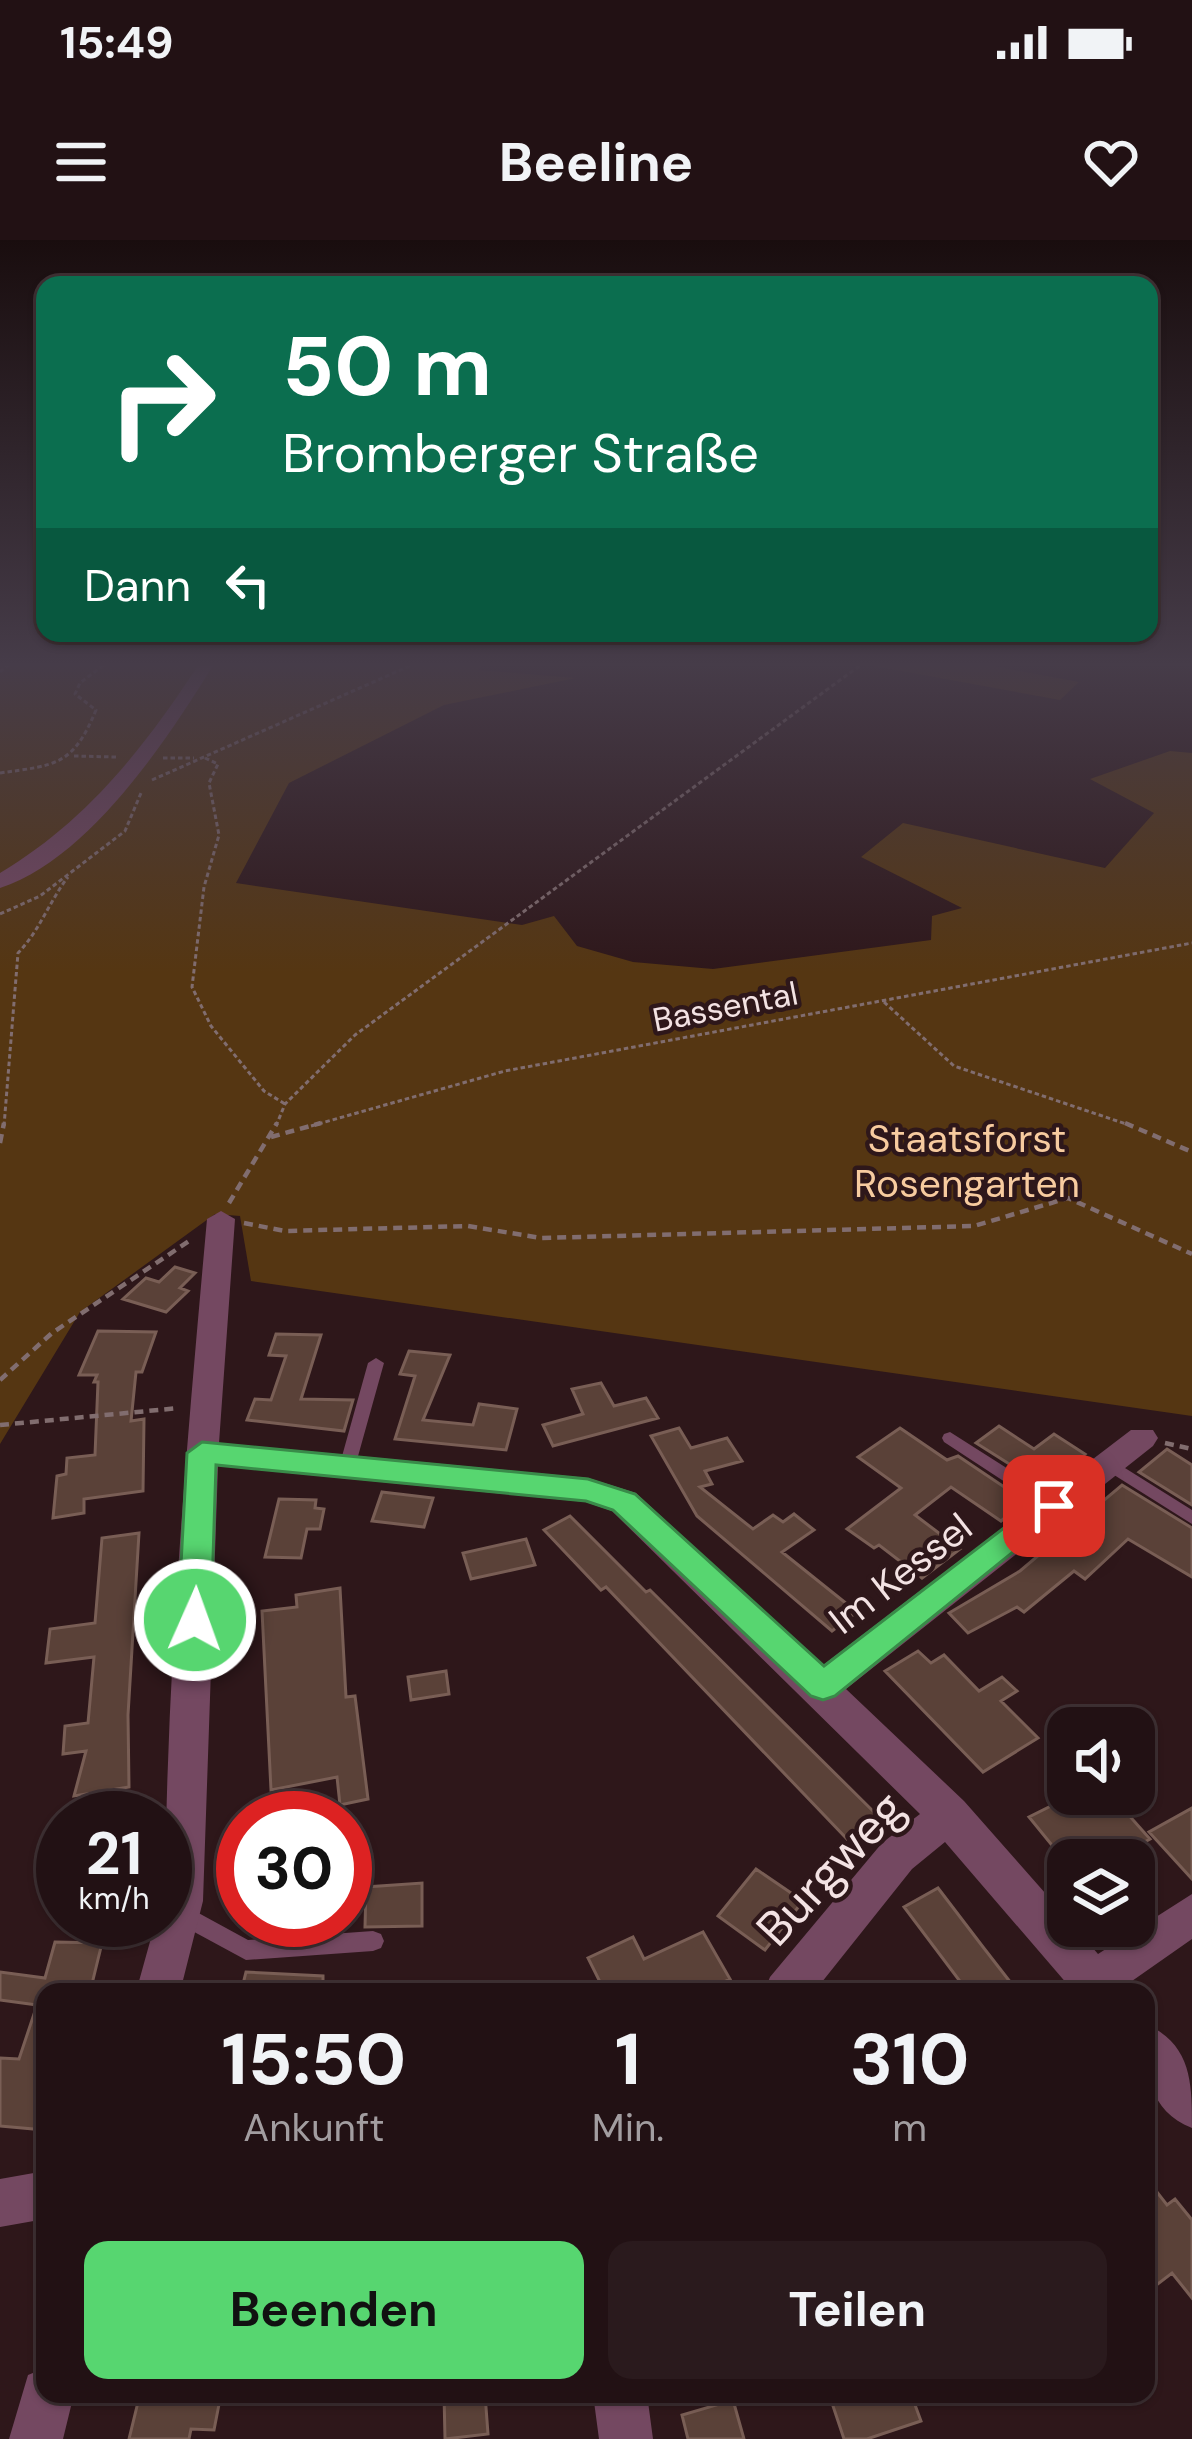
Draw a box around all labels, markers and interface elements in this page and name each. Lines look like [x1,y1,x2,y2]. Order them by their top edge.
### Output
text: 15:49 [60,13,174,72]
text: Beeline [499,127,693,198]
icon: menu [48,129,114,195]
icon: heart [1078,129,1144,195]
text: 50 m [282,312,492,421]
icon: right [84,324,240,480]
text: Bromberger Straße [282,418,759,489]
icon: left [215,552,281,618]
text: Dann [84,556,191,615]
street label: Bassental [649,971,801,1042]
park label: Staatsforst Rosengarten [854,1113,1080,1209]
pin [1003,1455,1105,1557]
icon: arrive [1021,1473,1087,1539]
street label: Im Kessel [818,1502,982,1645]
position arrow [132,1557,258,1683]
map controls [1047,1707,1155,1947]
button: sound [1047,1707,1155,1815]
street label: Burgweg [743,1777,918,1959]
speed limit sign: 30 [216,1791,372,1947]
text: 21 [86,1814,142,1893]
button: layers [1047,1839,1155,1947]
text: km/h [79,1879,149,1918]
text: 15:50 [222,2013,406,2106]
text: 1 [615,2013,641,2106]
text: 310 [850,2013,969,2106]
text: Ankunft [243,2102,385,2153]
text: Min. [592,2102,664,2153]
text: m [892,2102,927,2153]
button: Beenden [84,2241,584,2379]
button: Teilen [608,2241,1107,2379]

